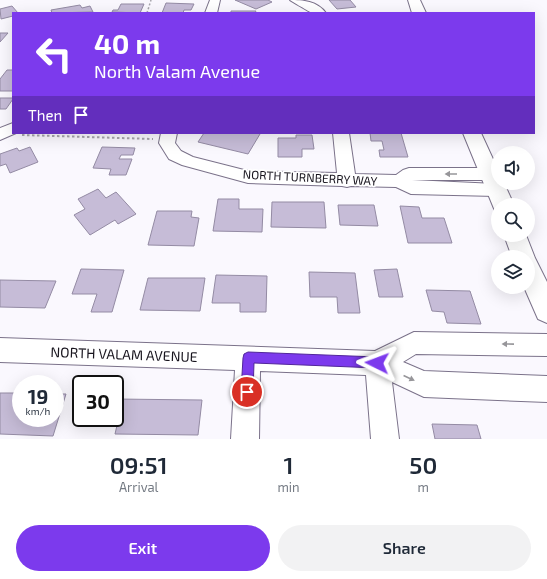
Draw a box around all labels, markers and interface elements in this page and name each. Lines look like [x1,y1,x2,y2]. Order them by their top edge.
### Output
text: 40 m [94,26,160,60]
icon: left [28,28,80,80]
text: North Valam Avenue [94,60,260,82]
icon: arrive [70,104,92,126]
text: Then [28,106,62,124]
map controls [491,146,535,294]
button: sound [491,146,535,190]
street label: NORTH TURNBERRY WAY [242,166,378,188]
one-way arrow [444,171,457,177]
button: search [491,198,535,242]
button: layers [491,250,535,294]
one-way arrow [501,341,514,347]
position arrow [356,342,398,384]
street label: NORTH VALAM AVENUE [50,343,198,365]
speed limit sign: 30 [72,375,124,427]
pin [230,375,264,409]
one-way arrow [404,375,415,381]
icon: arrive [236,381,258,403]
text: 19 [28,384,48,408]
text: km/h [26,405,50,417]
text: 09:51 [110,450,168,479]
text: 1 [283,450,294,479]
text: 50 [409,450,437,479]
text: Arrival [119,479,158,495]
text: min [277,479,300,495]
text: m [418,479,429,495]
button: Exit [16,525,270,571]
button: Share [278,525,531,571]

